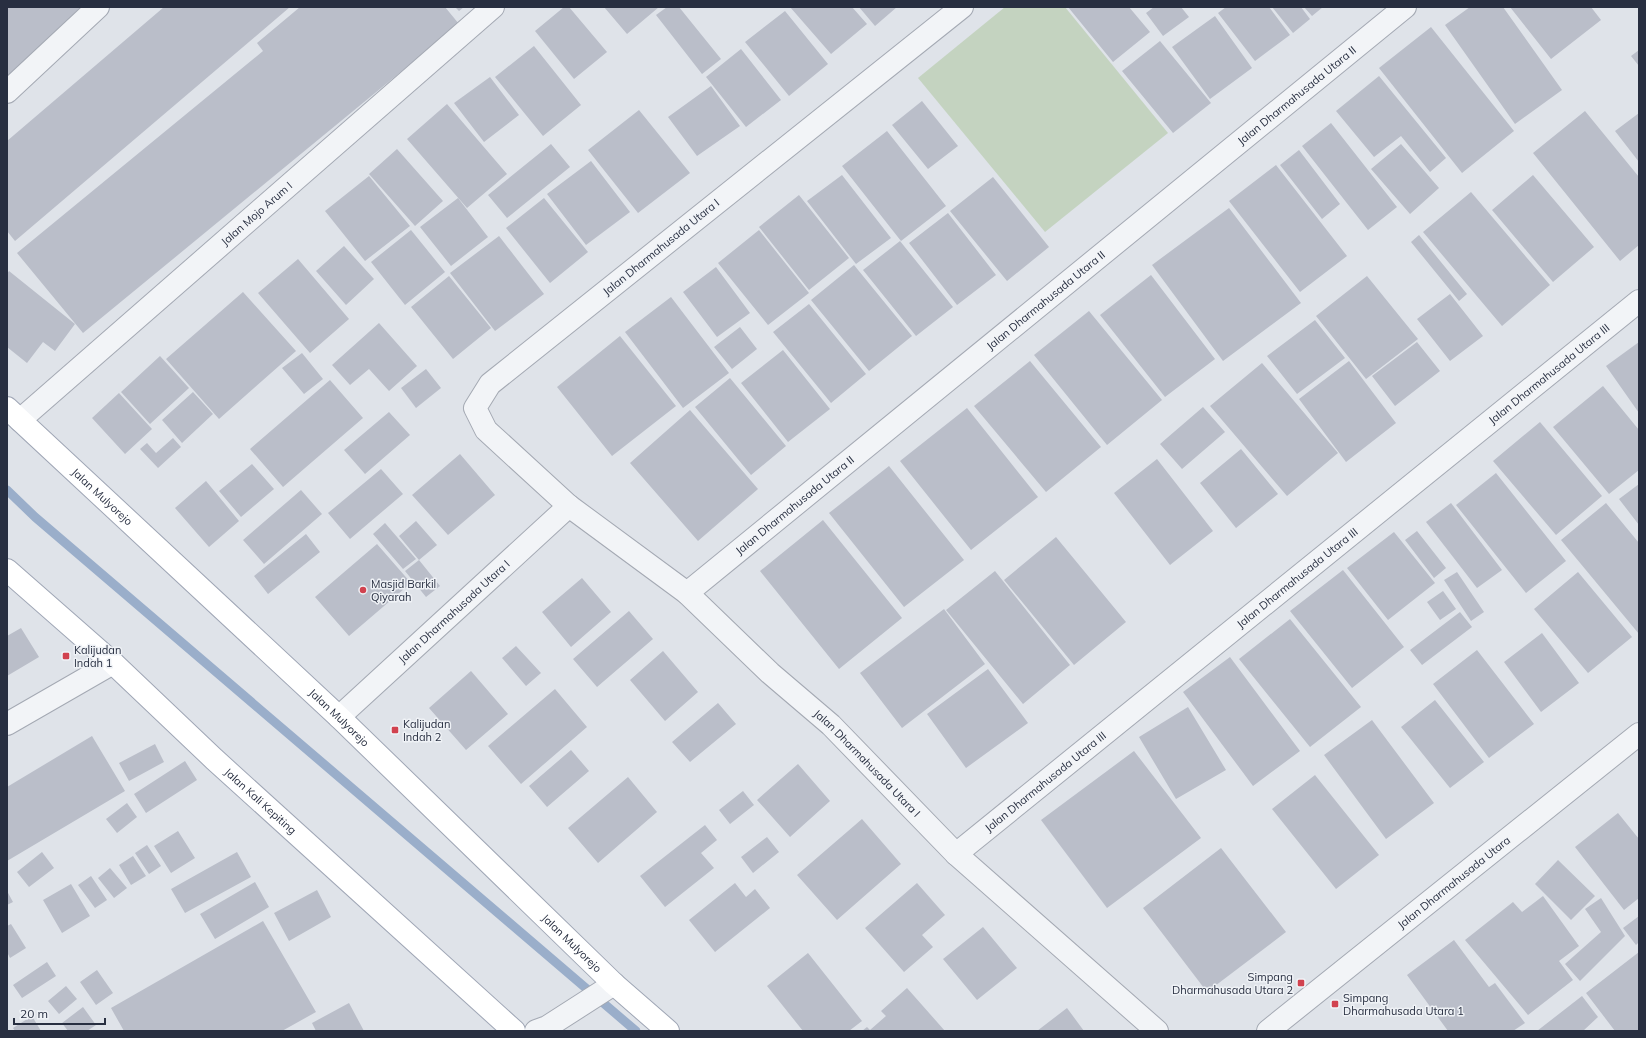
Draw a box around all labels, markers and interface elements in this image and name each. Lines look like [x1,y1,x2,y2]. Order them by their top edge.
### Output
street label: Jalan Dharmahusada Utara II [1235,43,1359,148]
street label: Jalan Mojo Arum I [218,179,295,248]
street label: Jalan Dharmahusada Utara I [600,196,722,298]
street label: Jalan Dharmahusada Utara II [984,248,1108,353]
street label: Jalan Dharmahusada Utara III [1486,321,1612,427]
street label: Jalan Dharmahusada Utara II [733,453,857,558]
street label: Jalan Mulyorejo [69,465,136,528]
street label: Jalan Dharmahusada Utara III [1234,525,1361,631]
street label: Jalan Dharmahusada Utara I [395,557,513,666]
place label: Masjid Barkil Qiyarah [371,577,436,604]
marker: Masjid Barkil Qiyarah [358,585,368,595]
place label: Kalijudan Indah 1 [74,643,121,670]
marker: Kalijudan Indah 1 [61,651,71,661]
street label: Jalan Mulyorejo [306,686,372,750]
street label: Jalan Dharmahusada Utara I [811,706,923,820]
place label: Kalijudan Indah 2 [403,717,450,744]
marker: Kalijudan Indah 2 [390,725,400,735]
street label: Jalan Dharmahusada Utara III [982,728,1109,835]
street label: Jalan Kali Kepiting [222,765,299,837]
street label: Jalan Dharmahusada Utara [1395,833,1513,932]
street label: Jalan Mulyorejo [539,911,605,975]
place label: Simpang Dharmahusada Utara 2 [1172,970,1293,997]
marker: Simpang Dharmahusada Utara 2 [1296,978,1306,988]
place label: Simpang Dharmahusada Utara 1 [1343,991,1464,1018]
marker: Simpang Dharmahusada Utara 1 [1330,999,1340,1009]
scale bar [14,1000,105,1026]
text: 20 m [20,1006,48,1021]

